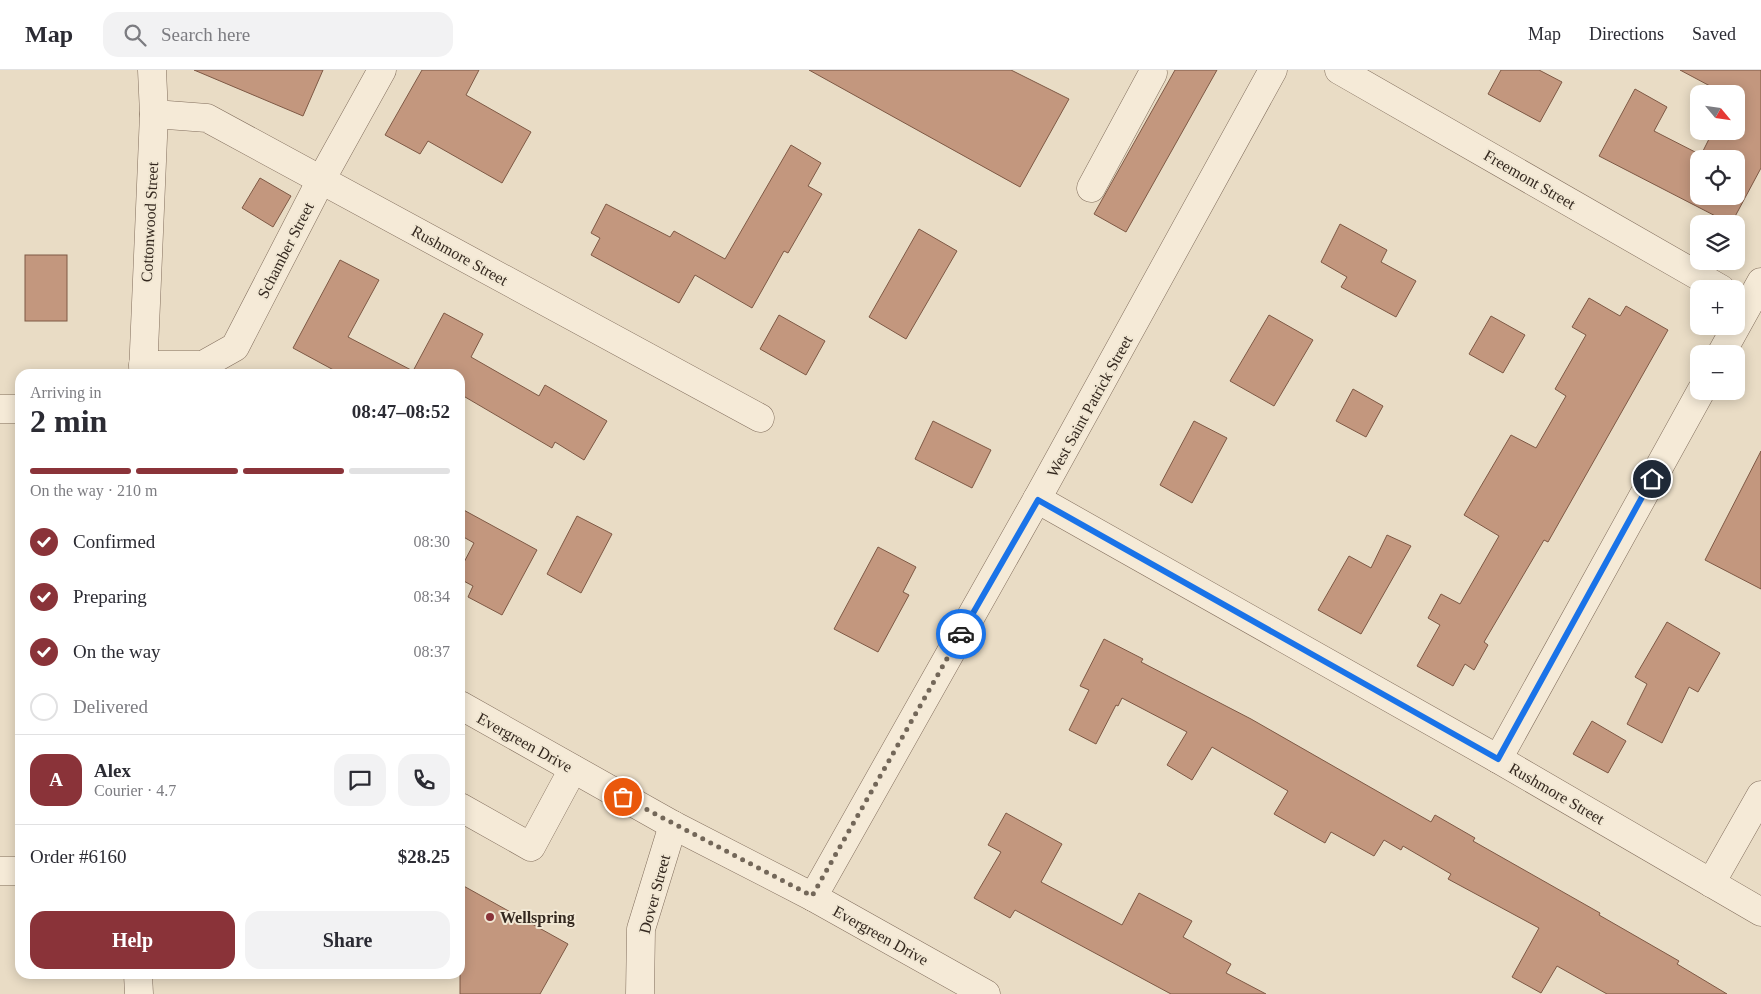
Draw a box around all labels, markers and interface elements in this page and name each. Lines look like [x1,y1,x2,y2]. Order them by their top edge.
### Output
search box [103,12,453,57]
text: Map [25,21,73,47]
icon: search [121,21,149,49]
text: Search here [161,24,250,45]
text: Map [1528,24,1561,44]
text: Directions [1589,24,1664,44]
text: Saved [1692,24,1736,44]
north arrow [1690,85,1745,140]
map controls [1690,85,1745,400]
street label: Freemont Street [1481,146,1579,213]
button: locate [1690,150,1745,205]
street label: Cottonwood Street [138,161,161,283]
street label: Schamber Street [254,199,317,301]
button: layers [1690,215,1745,270]
street label: Rushmore Street [409,222,511,289]
button: + [1690,280,1745,335]
street label: West Saint Patrick Street [1043,332,1136,480]
button: − [1690,345,1745,400]
text: Arriving in [30,384,102,401]
text: 08:47–08:52 [352,401,450,422]
text: 2 min [30,403,107,439]
pin [1631,458,1673,500]
icon: home [1638,465,1666,493]
text: On the way · 210 m [30,482,158,499]
icon: check [30,528,58,556]
text: Confirmed [73,531,155,552]
text: 08:30 [414,533,450,550]
icon: check [30,583,58,611]
text: Preparing [73,586,147,607]
text: 08:34 [414,588,450,605]
courier [936,609,986,659]
icon: car [947,620,975,648]
icon: check [30,638,58,666]
text: On the way [73,641,161,662]
text: 08:37 [414,643,450,660]
text: Delivered [73,696,148,717]
street label: Evergreen Drive [474,709,575,776]
button: chat [334,754,386,806]
button: phone [398,754,450,806]
street label: Rushmore Street [1506,759,1608,828]
text: Alex [94,760,131,781]
text: A [49,769,63,790]
pin [602,776,644,818]
text: Courier · 4.7 [94,782,176,799]
icon: bag [609,783,637,811]
text: Order #6160 [30,846,127,867]
text: $28.25 [398,846,450,867]
street label: Dover Street [636,852,673,936]
street label: Evergreen Drive [830,902,931,969]
place label: Wellspring [500,909,575,927]
button: Help [30,911,235,969]
button: Share [245,911,450,969]
marker: Wellspring [484,911,496,923]

